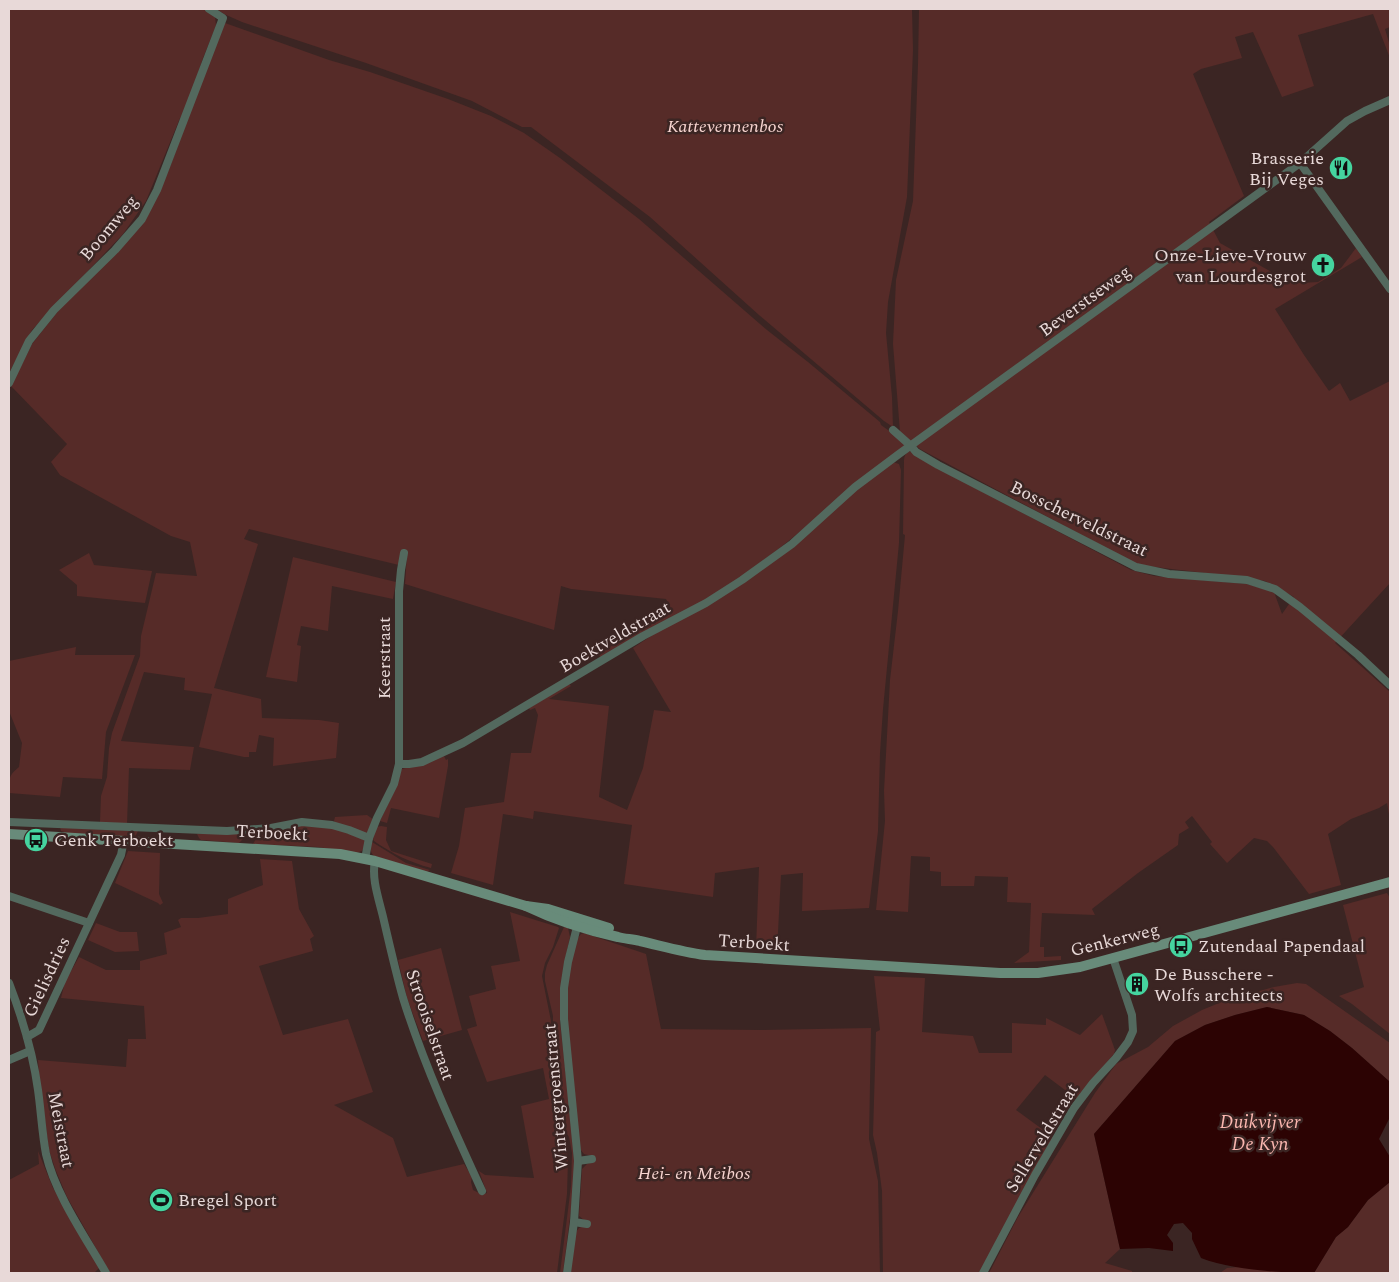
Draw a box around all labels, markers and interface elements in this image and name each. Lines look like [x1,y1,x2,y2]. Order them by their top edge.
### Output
park label: Kattevennenbos [667,113,784,140]
place label: Brasserie Bij Veges [1249,145,1324,193]
restaurant icon: Brasserie Bij Veges [1328,155,1354,181]
street label: Boomweg [73,189,145,267]
place label: Onze-Lieve-Vrouw van Lourdesgrot [1154,242,1306,290]
church icon: Onze-Lieve-Vrouw van Lourdesgrot [1310,252,1336,278]
street label: Beverstseweg [1033,258,1137,344]
street label: Bosscherveldstraat [1006,474,1152,564]
street label: Boektveldstraat [554,594,676,680]
street label: Keerstraat [371,617,398,699]
street label: Terboekt [235,818,309,848]
bus stop icon: Genk Terboekt [23,827,49,853]
place label: Genk Terboekt [54,827,173,854]
street label: Genkerweg [1068,916,1162,964]
street label: Terboekt [717,927,791,959]
street label: Gielisdries [17,932,77,1022]
bus stop icon: Zutendaal Papendaal [1168,933,1194,959]
place label: Zutendaal Papendaal [1198,933,1365,960]
place label: De Busschere - Wolfs architects [1154,961,1283,1009]
street label: Strooiselstraat [398,966,462,1084]
building icon: De Busschere - Wolfs architects [1124,971,1150,997]
street label: Wintergroenstraat [536,1023,576,1171]
street label: Sellerveldstraat [999,1078,1085,1198]
street label: Meistraat [40,1090,82,1170]
water label: Duikvijver De Kyn [1220,1108,1301,1159]
park label: Hei- en Meibos [638,1160,751,1187]
sports icon: Bregel Sport [148,1187,174,1213]
place label: Bregel Sport [178,1187,277,1214]

